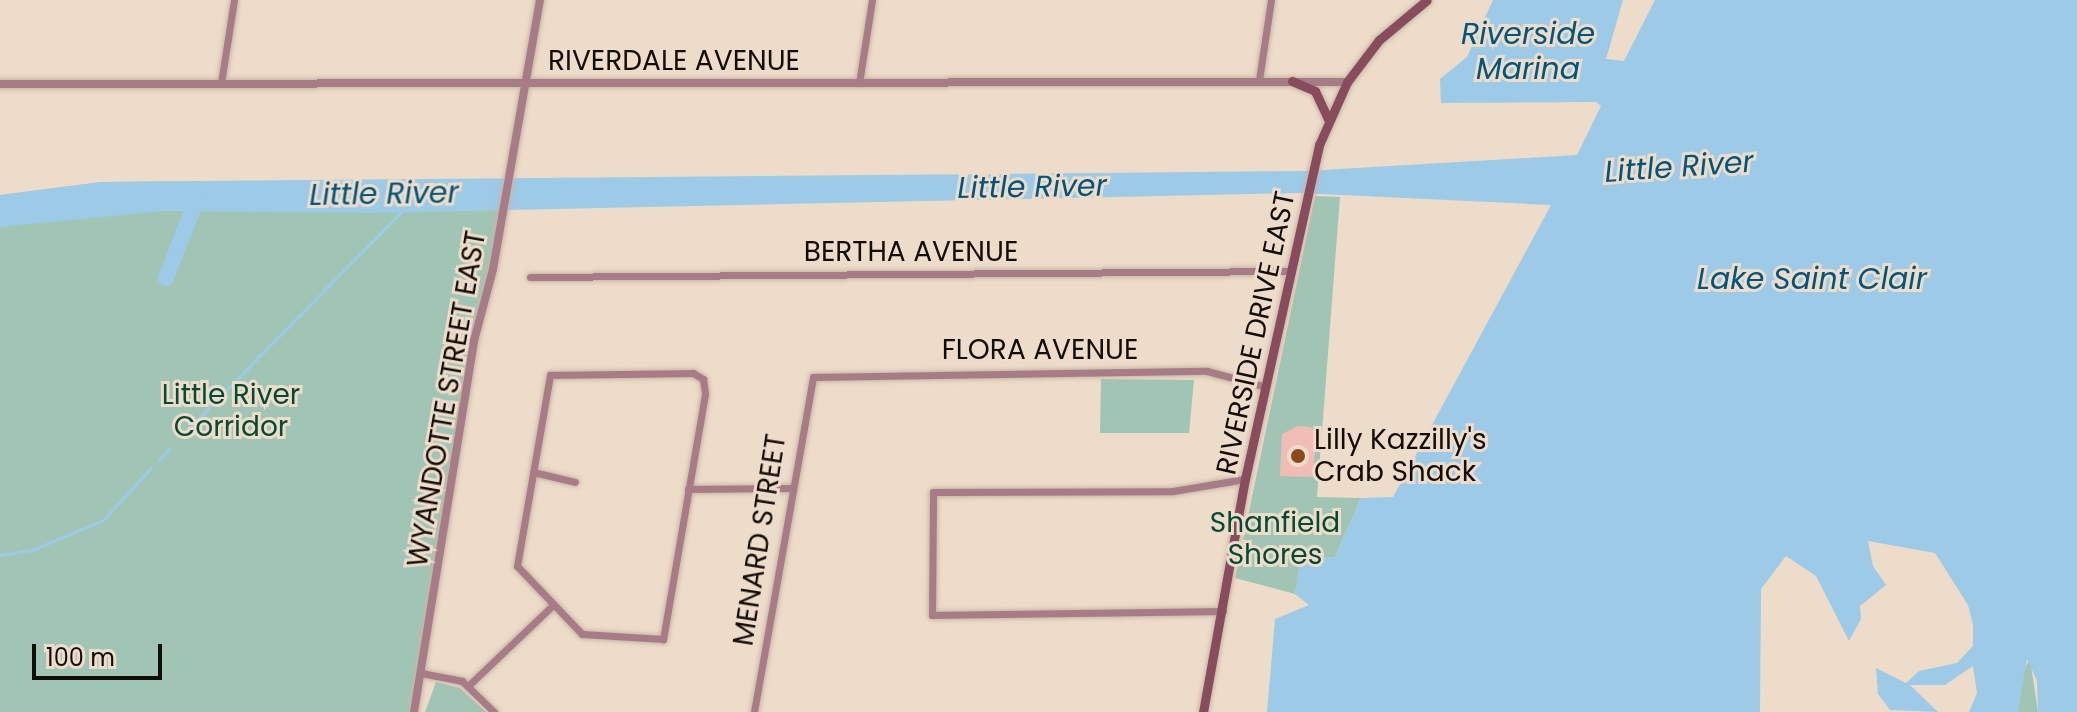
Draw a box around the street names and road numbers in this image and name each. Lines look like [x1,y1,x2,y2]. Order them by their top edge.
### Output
street label: RIVERDALE AVENUE [548,44,800,78]
street label: RIVERSIDE DRIVE EAST [1210,188,1302,478]
street label: WYANDOTTE STREET EAST [401,228,493,570]
street label: BERTHA AVENUE [804,235,1018,269]
street label: FLORA AVENUE [942,333,1138,367]
street label: MENARD STREET [727,432,793,648]

